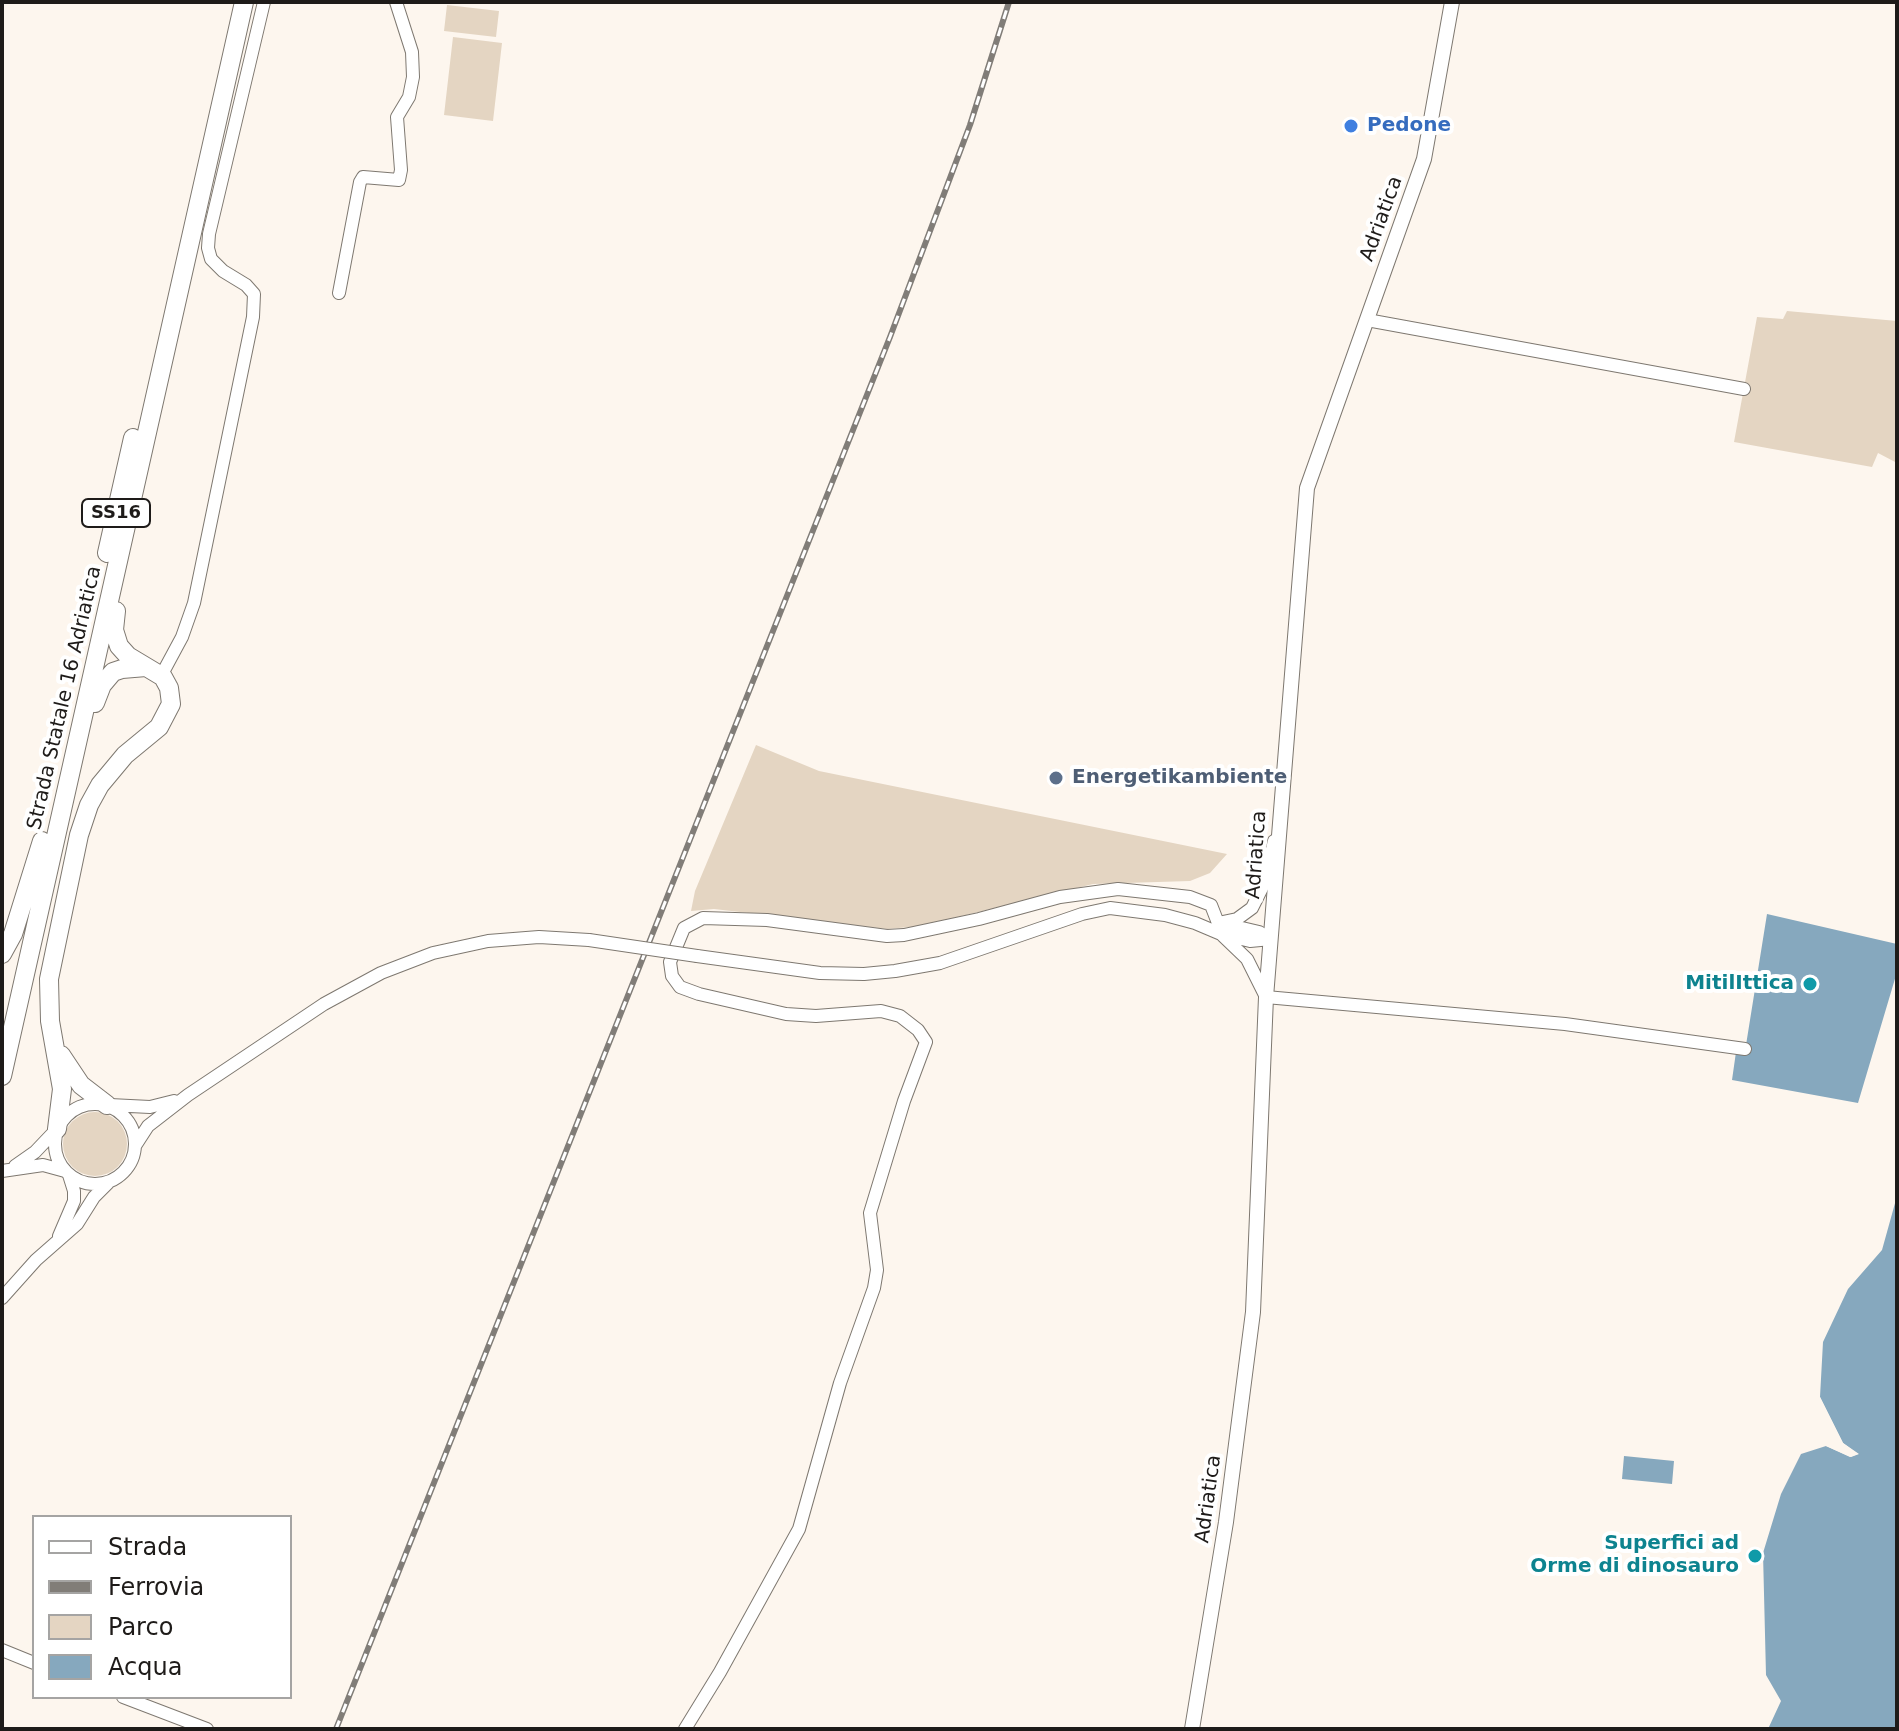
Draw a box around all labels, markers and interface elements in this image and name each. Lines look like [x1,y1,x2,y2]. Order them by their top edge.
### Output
place label: Pedone [1367,114,1451,138]
marker: Pedone [1342,117,1360,135]
street label: Adriatica [1356,173,1408,265]
road number: SS16 [82,499,150,527]
street label: Strada Statale 16 Adriatica [23,564,107,832]
place label: Energetikambiente [1072,766,1287,790]
marker: Energetikambiente [1047,769,1065,787]
street label: Adriatica [1242,810,1272,900]
place label: MitilIttica [1685,972,1794,996]
marker: MitilIttica [1801,975,1819,993]
street label: Adriatica [1191,1453,1227,1545]
legend [32,1515,292,1699]
place label: Superfici ad Orme di dinosauro [1530,1532,1739,1579]
text: Strada [108,1533,187,1561]
marker: Superfici ad Orme di dinosauro [1746,1547,1764,1565]
text: Ferrovia [108,1573,204,1601]
text: Parco [108,1613,173,1641]
text: Acqua [108,1653,182,1681]

